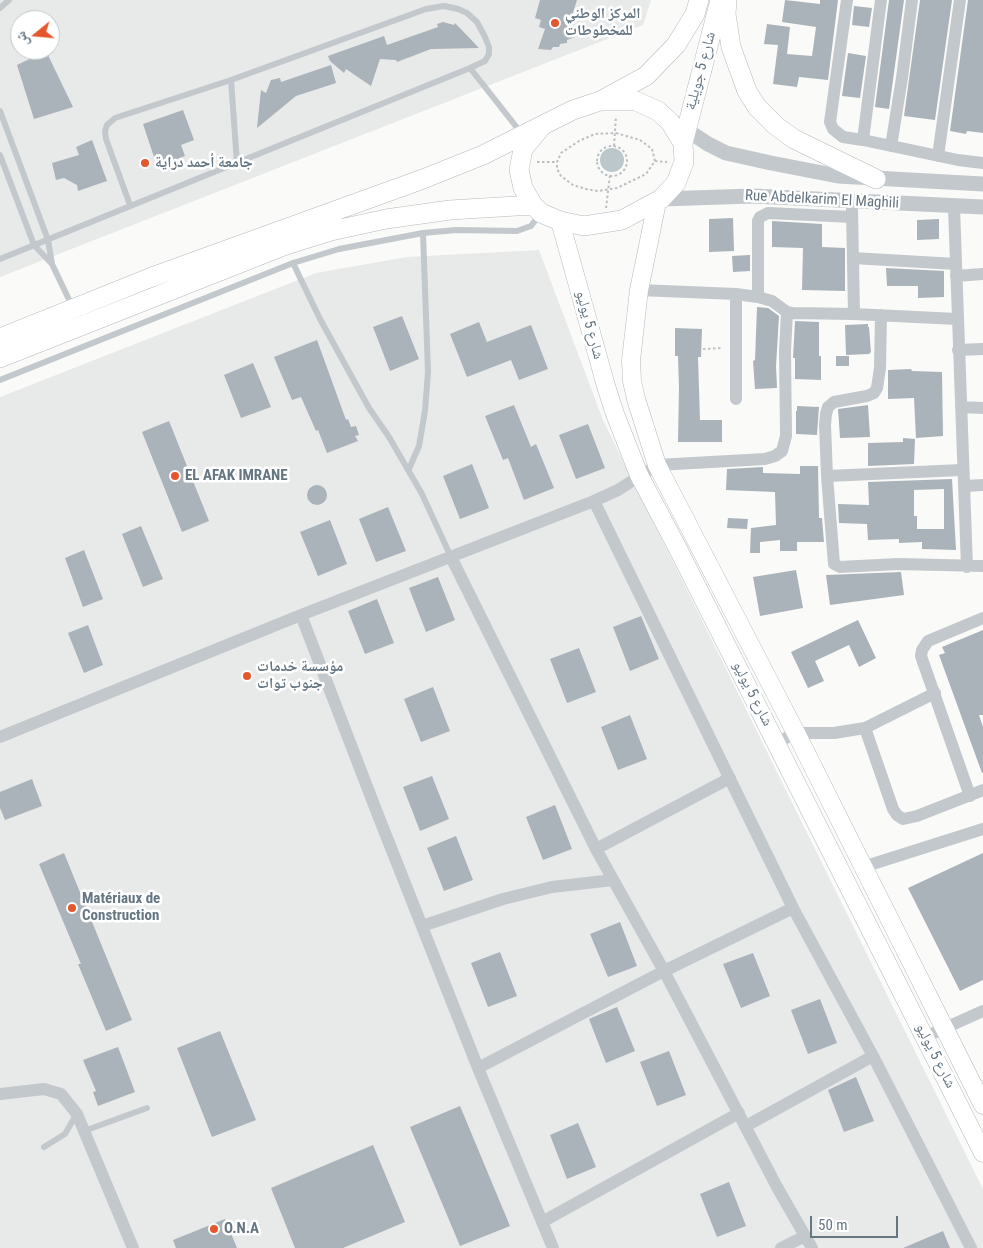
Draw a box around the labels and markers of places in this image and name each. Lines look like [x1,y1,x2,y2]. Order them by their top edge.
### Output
place label: المركز الوطني للمخطوطات [565,5,641,40]
marker: المركز الوطني للمخطوطات [549,17,561,29]
place label: جامعة أحمد دراية [155,154,253,172]
marker: جامعة أحمد دراية [139,157,151,169]
place label: EL AFAK IMRANE [185,467,288,485]
marker: EL AFAK IMRANE [169,470,181,482]
place label: مؤسسة خدمات جنوب توات [257,658,343,693]
marker: مؤسسة خدمات جنوب توات [241,670,253,682]
place label: Matériaux de Construction [82,890,160,925]
marker: Matériaux de Construction [66,902,78,914]
place label: O.N.A [224,1220,259,1238]
marker: O.N.A [208,1223,220,1235]

